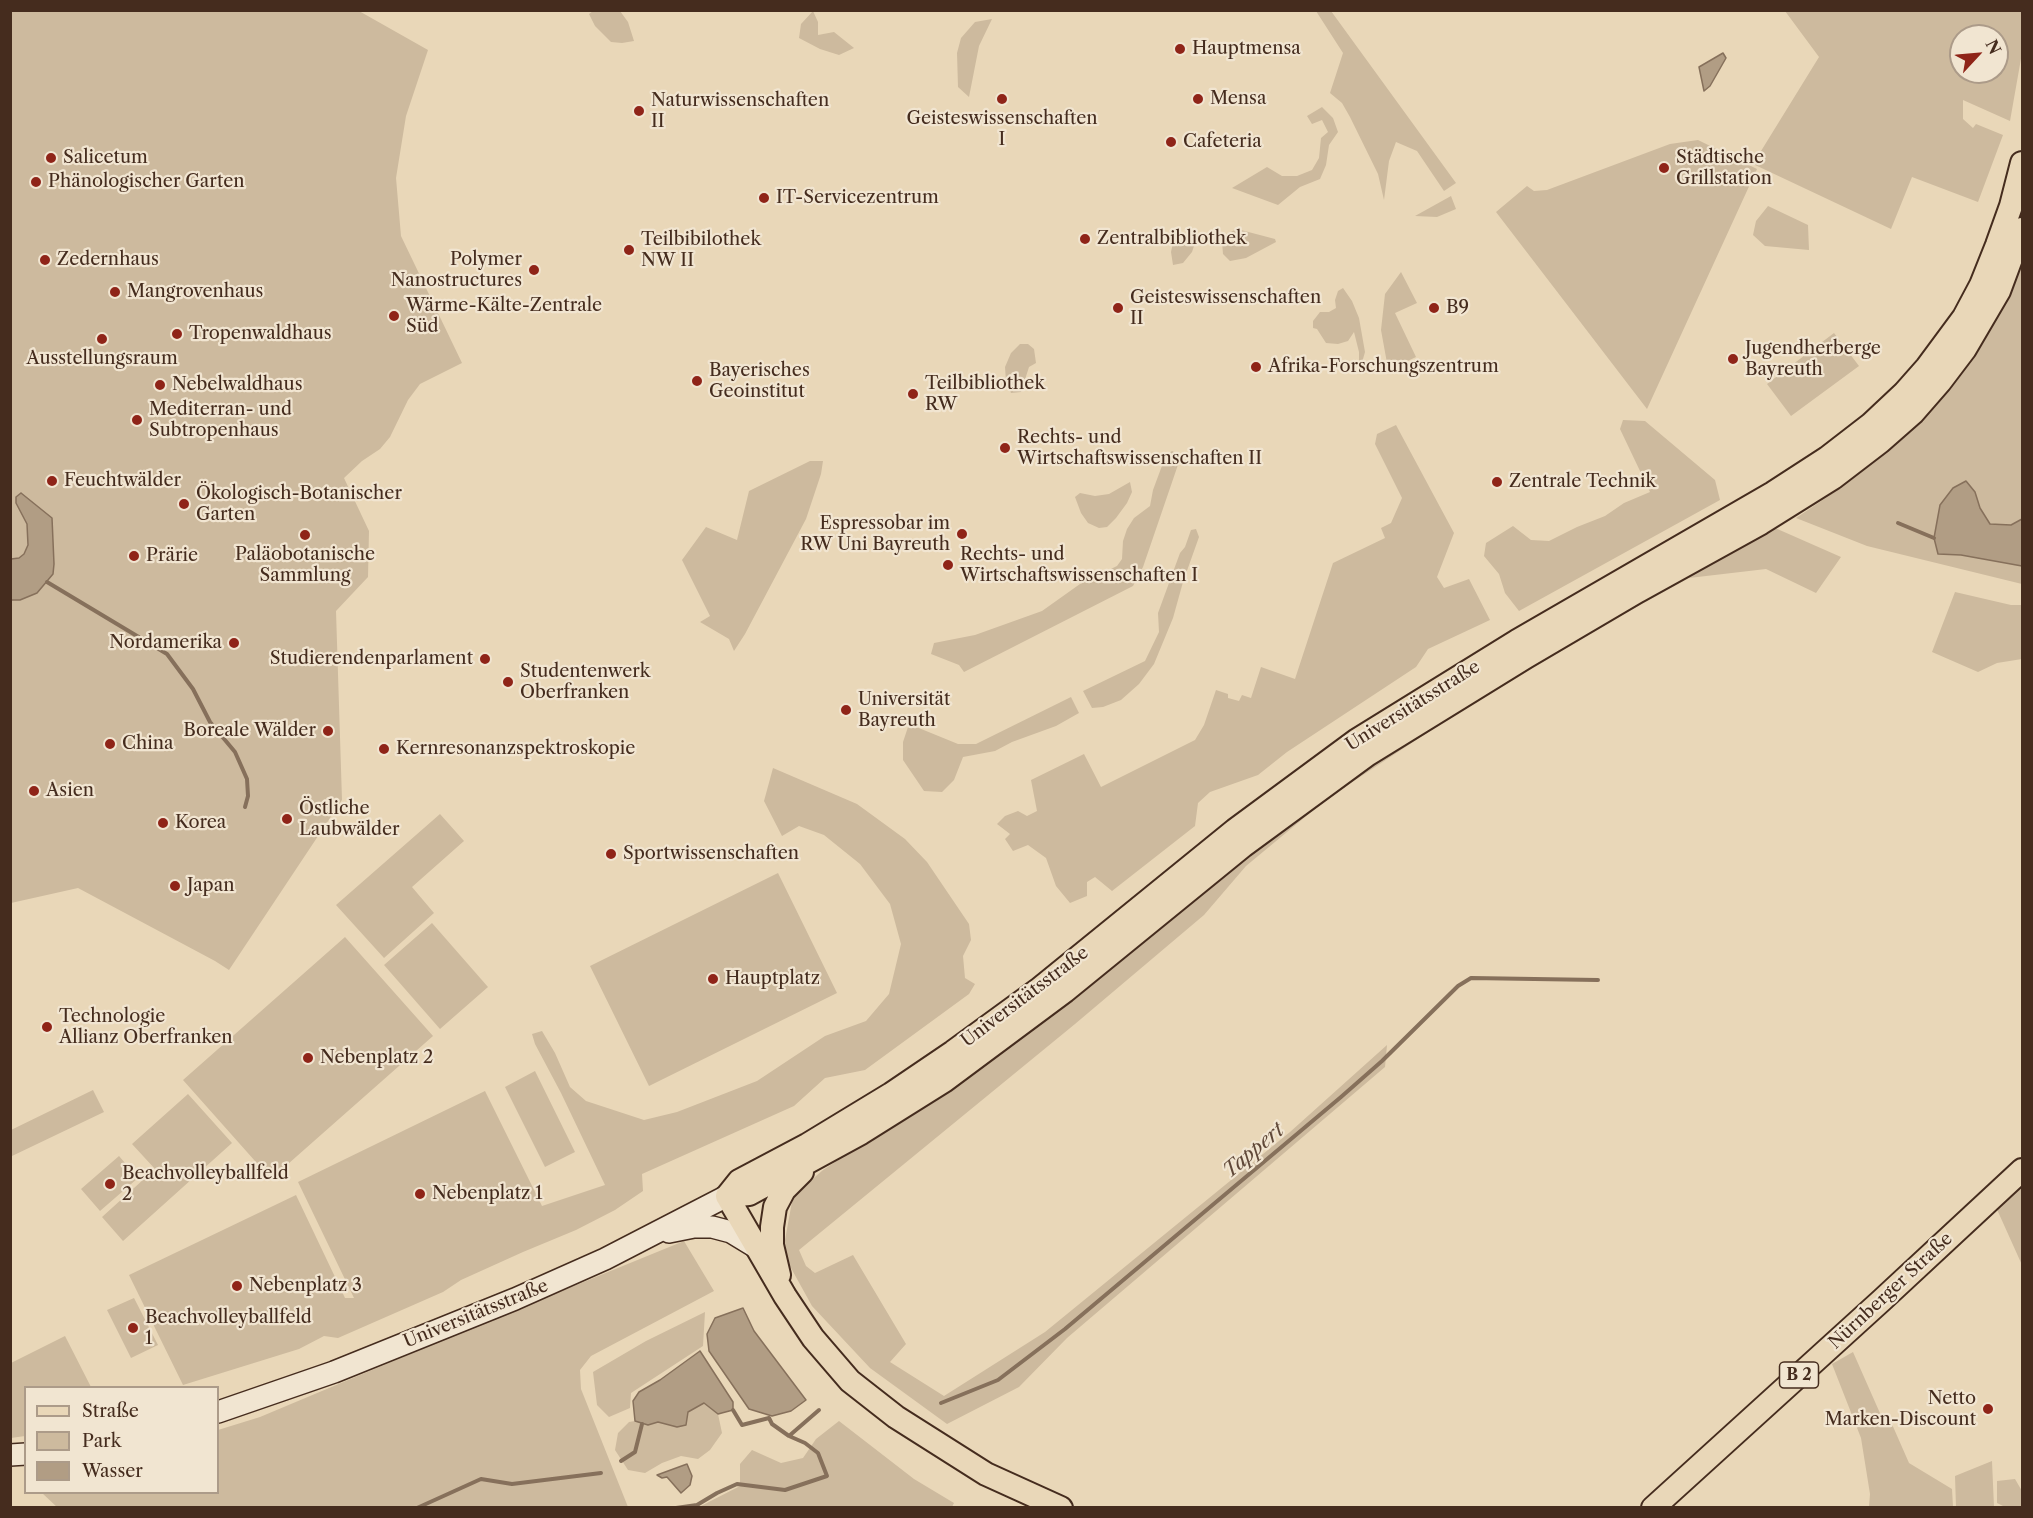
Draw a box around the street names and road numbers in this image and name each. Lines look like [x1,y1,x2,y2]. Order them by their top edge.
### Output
street label: Universitätsstraße [1342,656,1484,756]
street label: Universitätsstraße [957,942,1093,1052]
street label: Nürnberger Straße [1825,1228,1957,1354]
street label: Universitätsstraße [401,1275,551,1353]
road number: B 2 [1780,1362,1818,1388]

